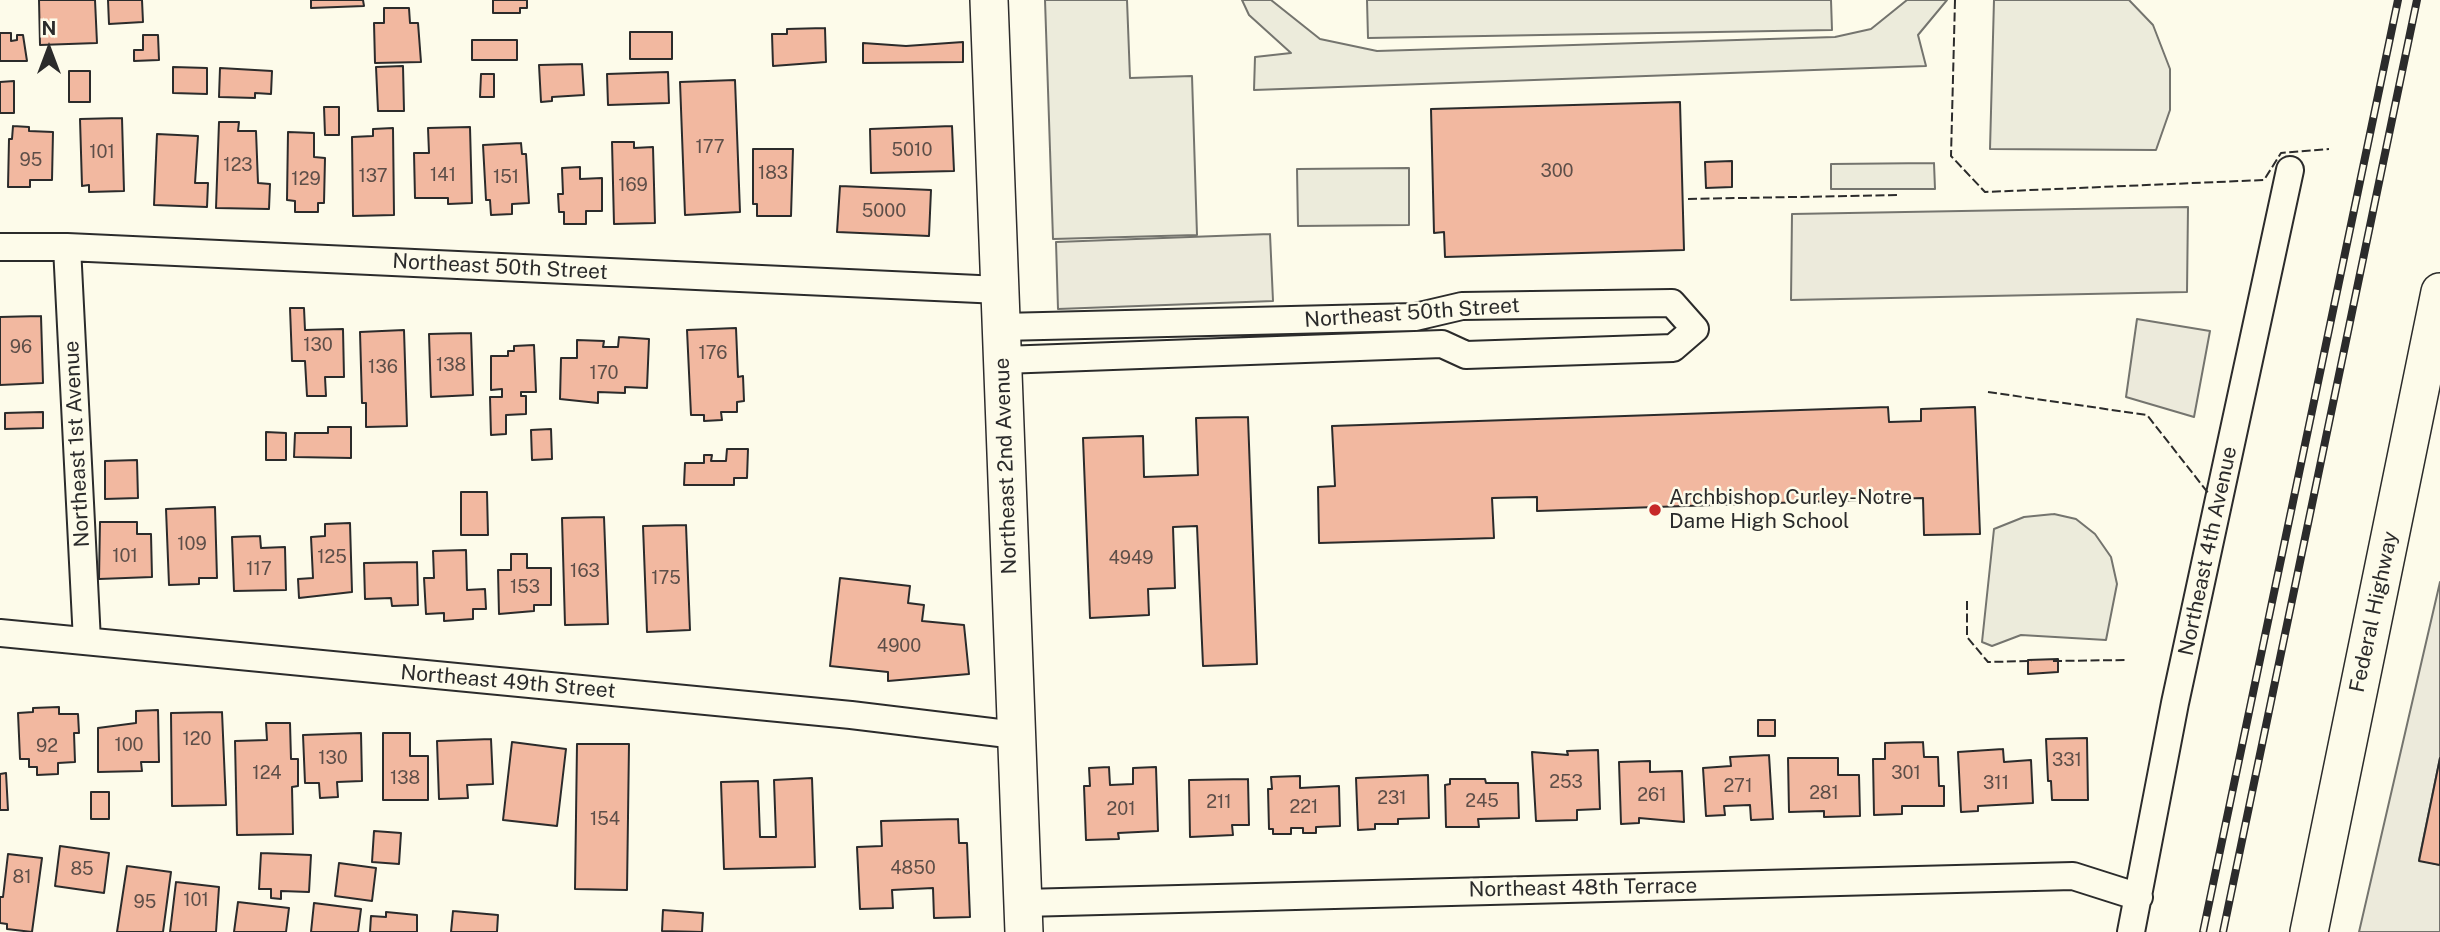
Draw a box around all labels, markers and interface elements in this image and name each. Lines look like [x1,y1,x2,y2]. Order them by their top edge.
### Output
north arrow [14,14,84,84]
text: N [42,17,56,39]
house number: 177 [695,136,725,158]
house number: 5010 [892,139,932,161]
house number: 101 [89,141,115,163]
house number: 95 [20,149,42,171]
house number: 123 [223,154,253,176]
house number: 300 [1540,160,1574,182]
house number: 183 [758,162,788,184]
house number: 141 [430,164,456,186]
house number: 137 [358,165,388,187]
house number: 151 [493,166,519,188]
house number: 129 [291,168,321,190]
house number: 169 [618,174,648,196]
house number: 5000 [862,200,906,222]
street label: Northeast 50th Street [392,249,608,285]
street label: Northeast 50th Street [1304,293,1520,333]
house number: 130 [303,334,333,356]
house number: 96 [10,336,32,358]
street label: Northeast 1st Avenue [59,340,95,548]
house number: 176 [699,342,727,364]
house number: 138 [436,354,466,376]
house number: 136 [368,356,398,378]
street label: Northeast 2nd Avenue [990,357,1022,575]
house number: 170 [590,362,618,384]
street label: Northeast 4th Avenue [2173,444,2243,658]
place label: Archbishop Curley-Notre Dame High School [1669,485,1912,535]
marker: Archbishop Curley-Notre Dame High School [1647,502,1663,518]
street label: Federal Highway [2345,529,2403,695]
house number: 109 [177,533,207,555]
house number: 101 [112,545,138,567]
house number: 125 [317,546,347,568]
house number: 4949 [1108,547,1154,569]
house number: 117 [246,558,272,580]
house number: 163 [570,560,600,582]
house number: 175 [651,567,681,589]
house number: 153 [510,576,540,598]
house number: 4900 [877,635,921,657]
street label: Northeast 49th Street [399,660,617,704]
house number: 120 [182,728,212,750]
house number: 100 [114,734,144,756]
house number: 92 [36,735,58,757]
house number: 130 [318,747,348,769]
house number: 331 [2052,749,2082,771]
house number: 124 [252,762,282,784]
house number: 301 [1891,762,1921,784]
house number: 138 [390,767,420,789]
house number: 253 [1549,771,1583,793]
house number: 311 [1983,772,2009,794]
house number: 271 [1723,775,1753,797]
house number: 281 [1809,782,1839,804]
house number: 261 [1637,784,1667,806]
house number: 231 [1377,787,1407,809]
house number: 245 [1465,790,1499,812]
house number: 211 [1206,791,1232,813]
house number: 221 [1290,796,1318,818]
house number: 201 [1106,798,1136,820]
house number: 154 [590,808,620,830]
house number: 4850 [890,857,936,879]
house number: 85 [70,858,94,880]
house number: 81 [13,866,31,888]
street label: Northeast 48th Terrace [1468,873,1698,903]
house number: 101 [183,889,209,911]
house number: 95 [134,891,156,913]

